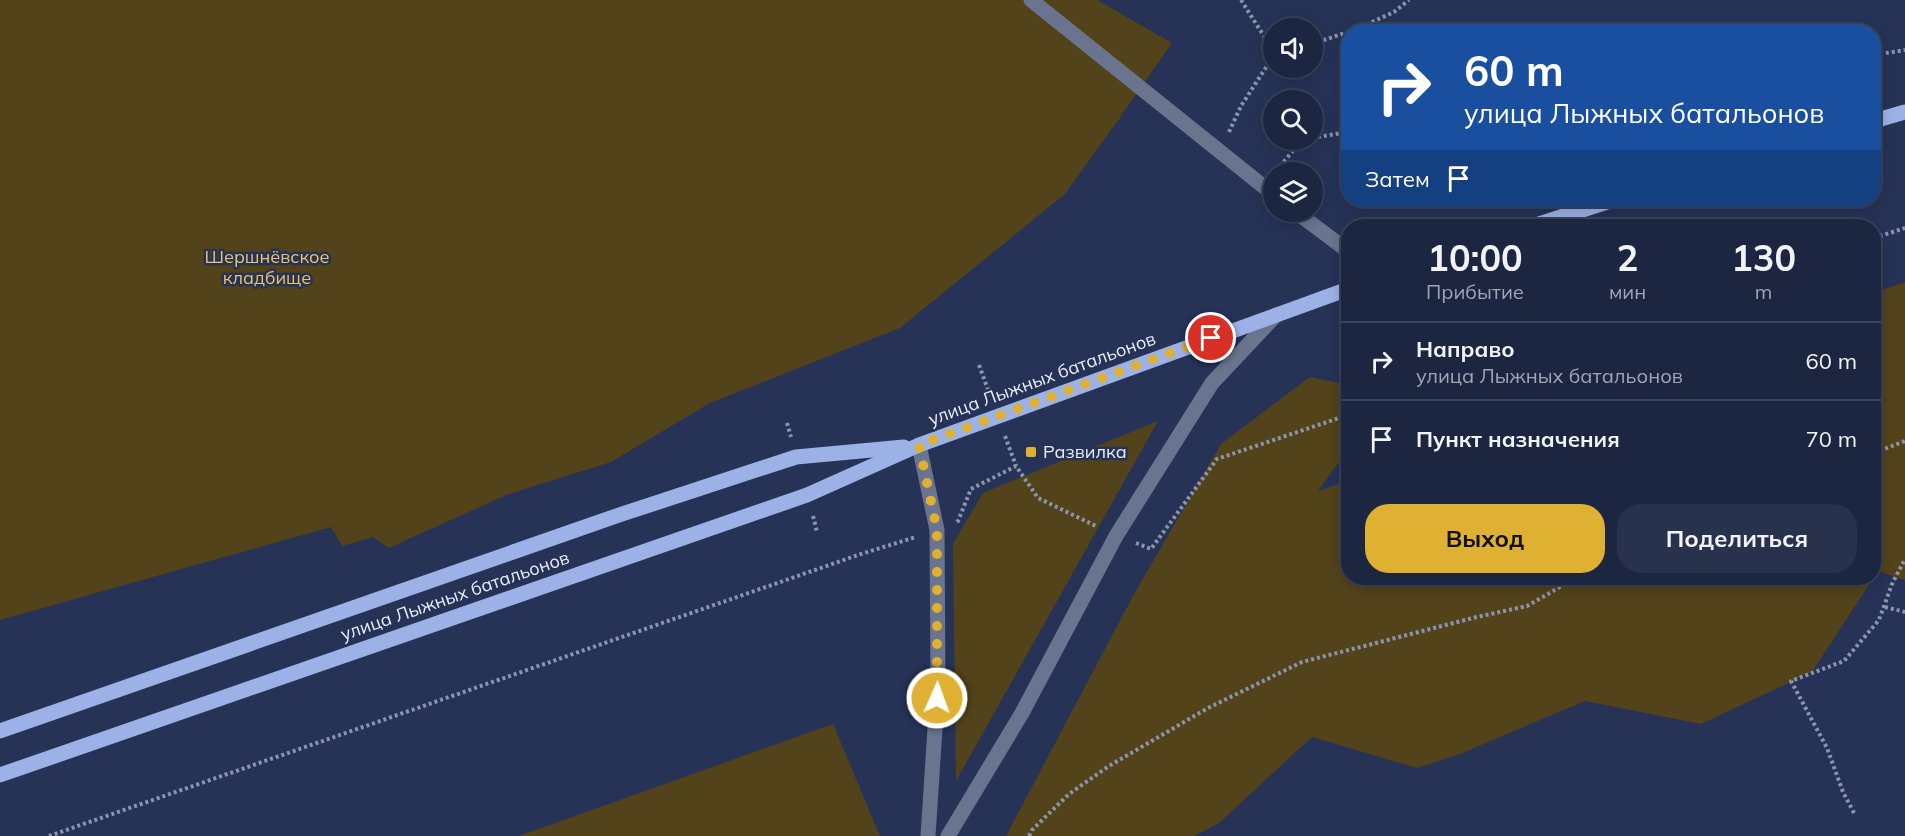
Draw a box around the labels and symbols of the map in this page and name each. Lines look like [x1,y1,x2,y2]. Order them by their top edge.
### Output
park label: Шершнёвское кладбище [204,245,330,289]
pin [1185,312,1236,363]
street label: улица Лыжных батальонов [925,327,1159,430]
place label: Развилка [1043,440,1127,463]
marker: Развилка [1024,445,1038,459]
street label: улица Лыжных батальонов [338,546,572,646]
position arrow [905,666,969,730]

